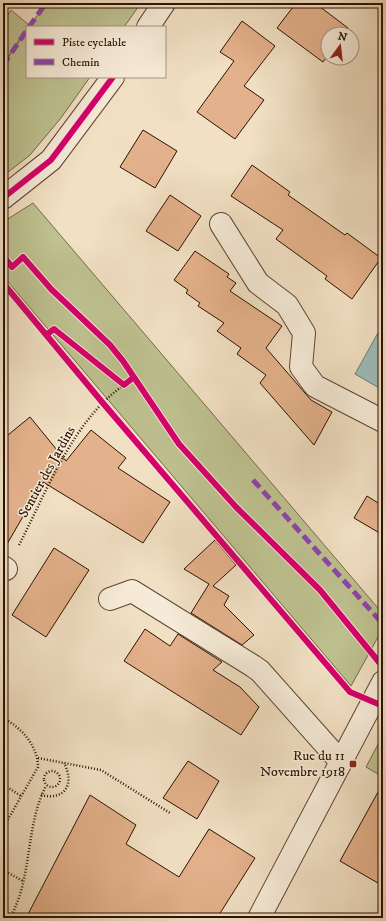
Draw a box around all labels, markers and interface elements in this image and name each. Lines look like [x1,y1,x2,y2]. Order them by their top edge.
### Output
legend [26,26,166,78]
north arrow [320,26,360,66]
text: N [336,29,349,45]
text: Piste cyclable [62,35,126,50]
text: Chemin [62,55,100,70]
street label: Sentier des Jardins [14,423,80,521]
place label: Rue du 11 Novembre 1918 [260,747,345,781]
marker: Rue du 11 Novembre 1918 [348,759,358,769]

